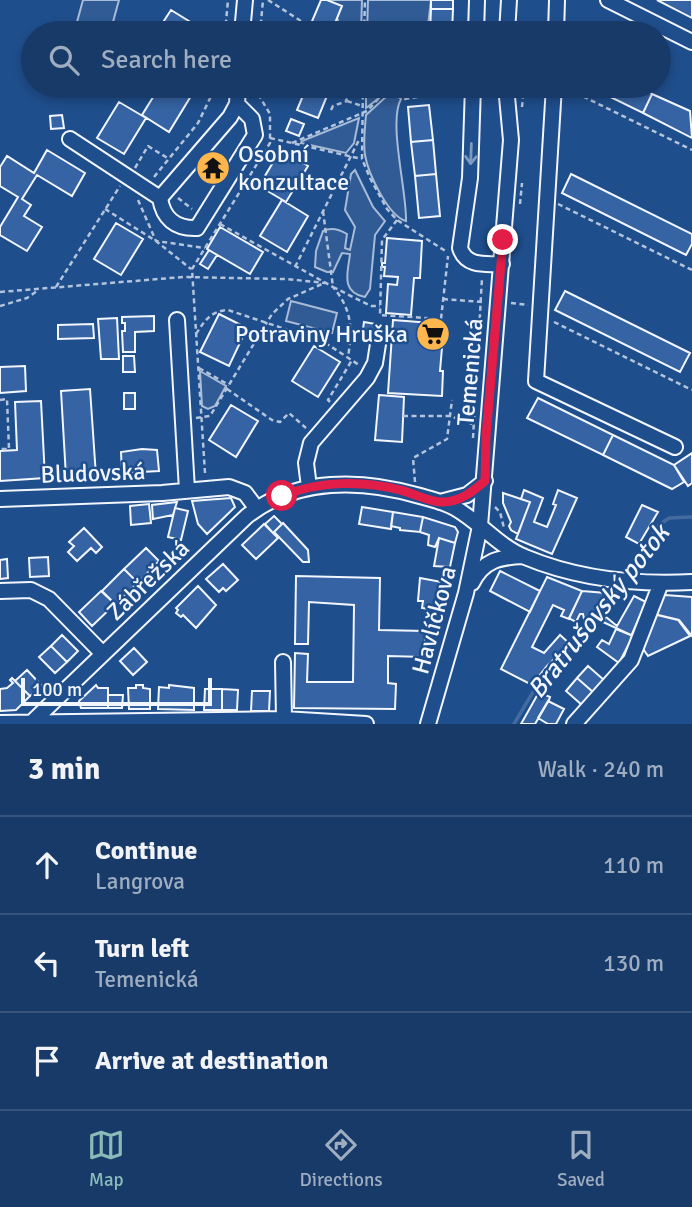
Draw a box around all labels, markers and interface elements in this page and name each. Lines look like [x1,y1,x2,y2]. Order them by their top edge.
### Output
search box [21,21,671,98]
icon: search [45,41,83,79]
text: Search here [101,44,232,76]
place label: Osobní konzultace [238,139,349,197]
one-way arrow [464,142,477,165]
temple icon: Osobní konzultace [194,149,232,187]
route end [487,224,518,255]
supermarket icon: Potraviny Hruška [414,315,452,353]
street label: Temenická [450,317,490,427]
place label: Potraviny Hruška [235,319,408,349]
street label: Bludovská [40,456,146,490]
route start [266,480,297,511]
water label: Bratrušovský potok [521,517,678,705]
street label: Zábřežská [100,533,196,627]
street label: Havlíčkova [405,563,463,677]
scale bar [21,675,212,707]
text: 100 m [32,678,82,702]
text: 3 min [28,751,100,788]
text: Walk · 240 m [538,755,664,784]
text: Continue [95,835,197,867]
icon: ahead [28,846,66,884]
text: 110 m [603,851,664,880]
text: Langrova [95,867,185,896]
text: Turn left [95,933,189,965]
icon: left [28,944,66,982]
text: 130 m [603,949,664,978]
text: Temenická [95,965,199,994]
icon: arrive [28,1042,66,1080]
text: Arrive at destination [95,1045,328,1077]
tab: Map [87,1126,125,1192]
tab: Directions [300,1126,383,1192]
tab: Saved [557,1126,605,1192]

